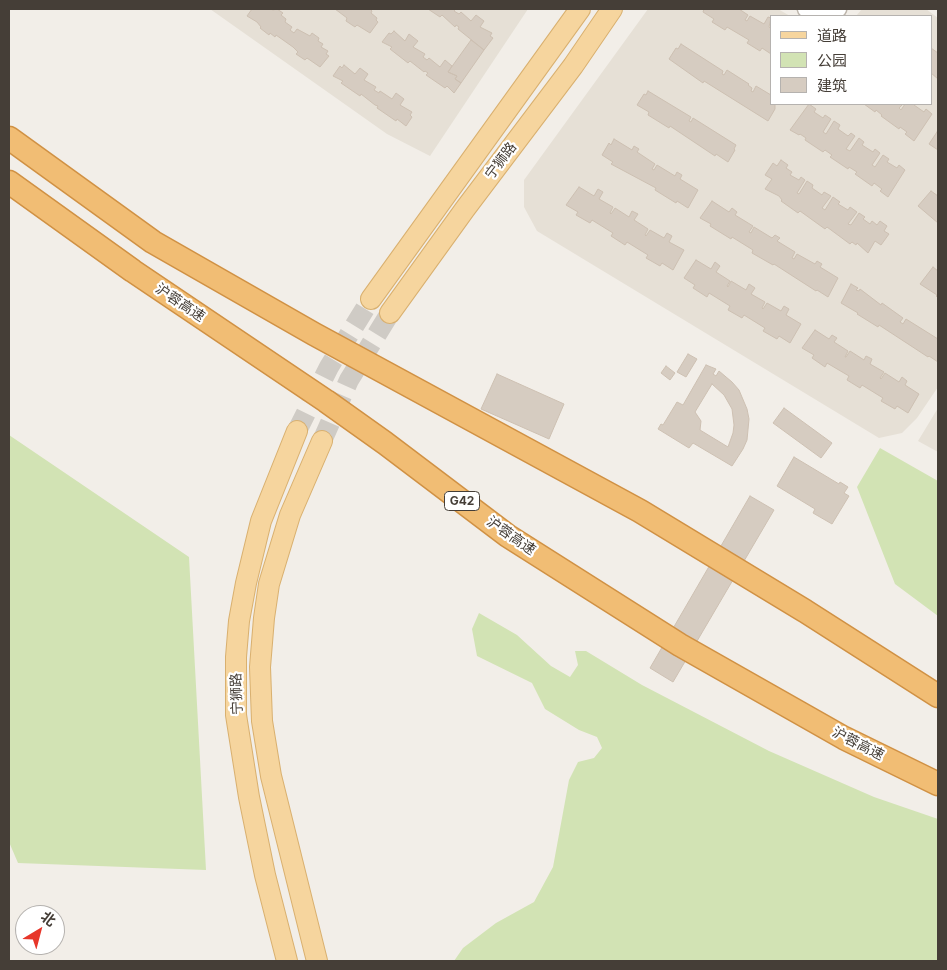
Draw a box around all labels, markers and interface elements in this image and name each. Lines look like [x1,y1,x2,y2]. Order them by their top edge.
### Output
legend [770,15,932,105]
text: 道路 [817,26,847,45]
text: 公园 [817,51,847,70]
text: 建筑 [817,76,847,95]
street label: 宁狮路 [482,139,520,183]
street label: 沪蓉高速 [152,280,208,326]
road number: G42 [444,492,480,511]
street label: 沪蓉高速 [483,513,539,559]
street label: 宁狮路 [228,673,246,715]
street label: 沪蓉高速 [829,724,887,764]
north arrow [15,905,65,955]
text: 北 [38,907,59,929]

